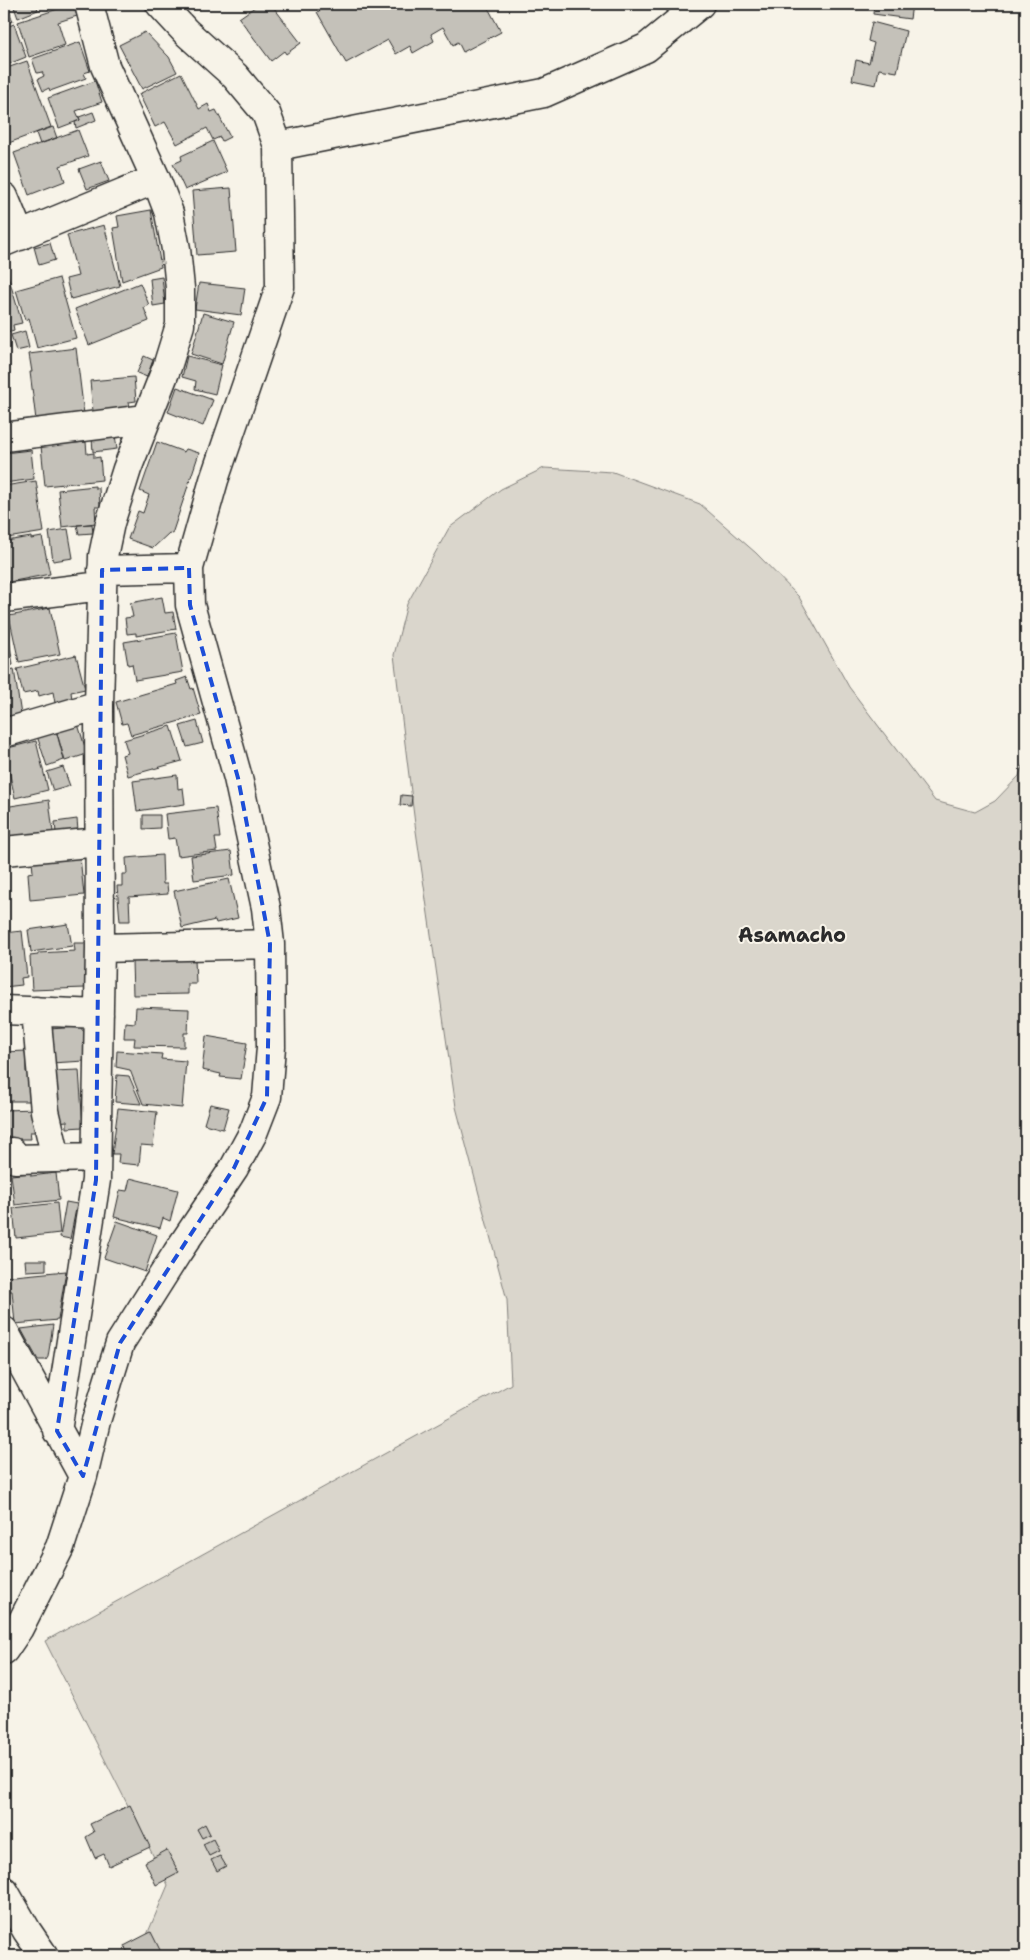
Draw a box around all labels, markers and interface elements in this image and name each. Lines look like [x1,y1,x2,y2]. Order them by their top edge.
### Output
district label: Asamacho [738,922,846,948]

